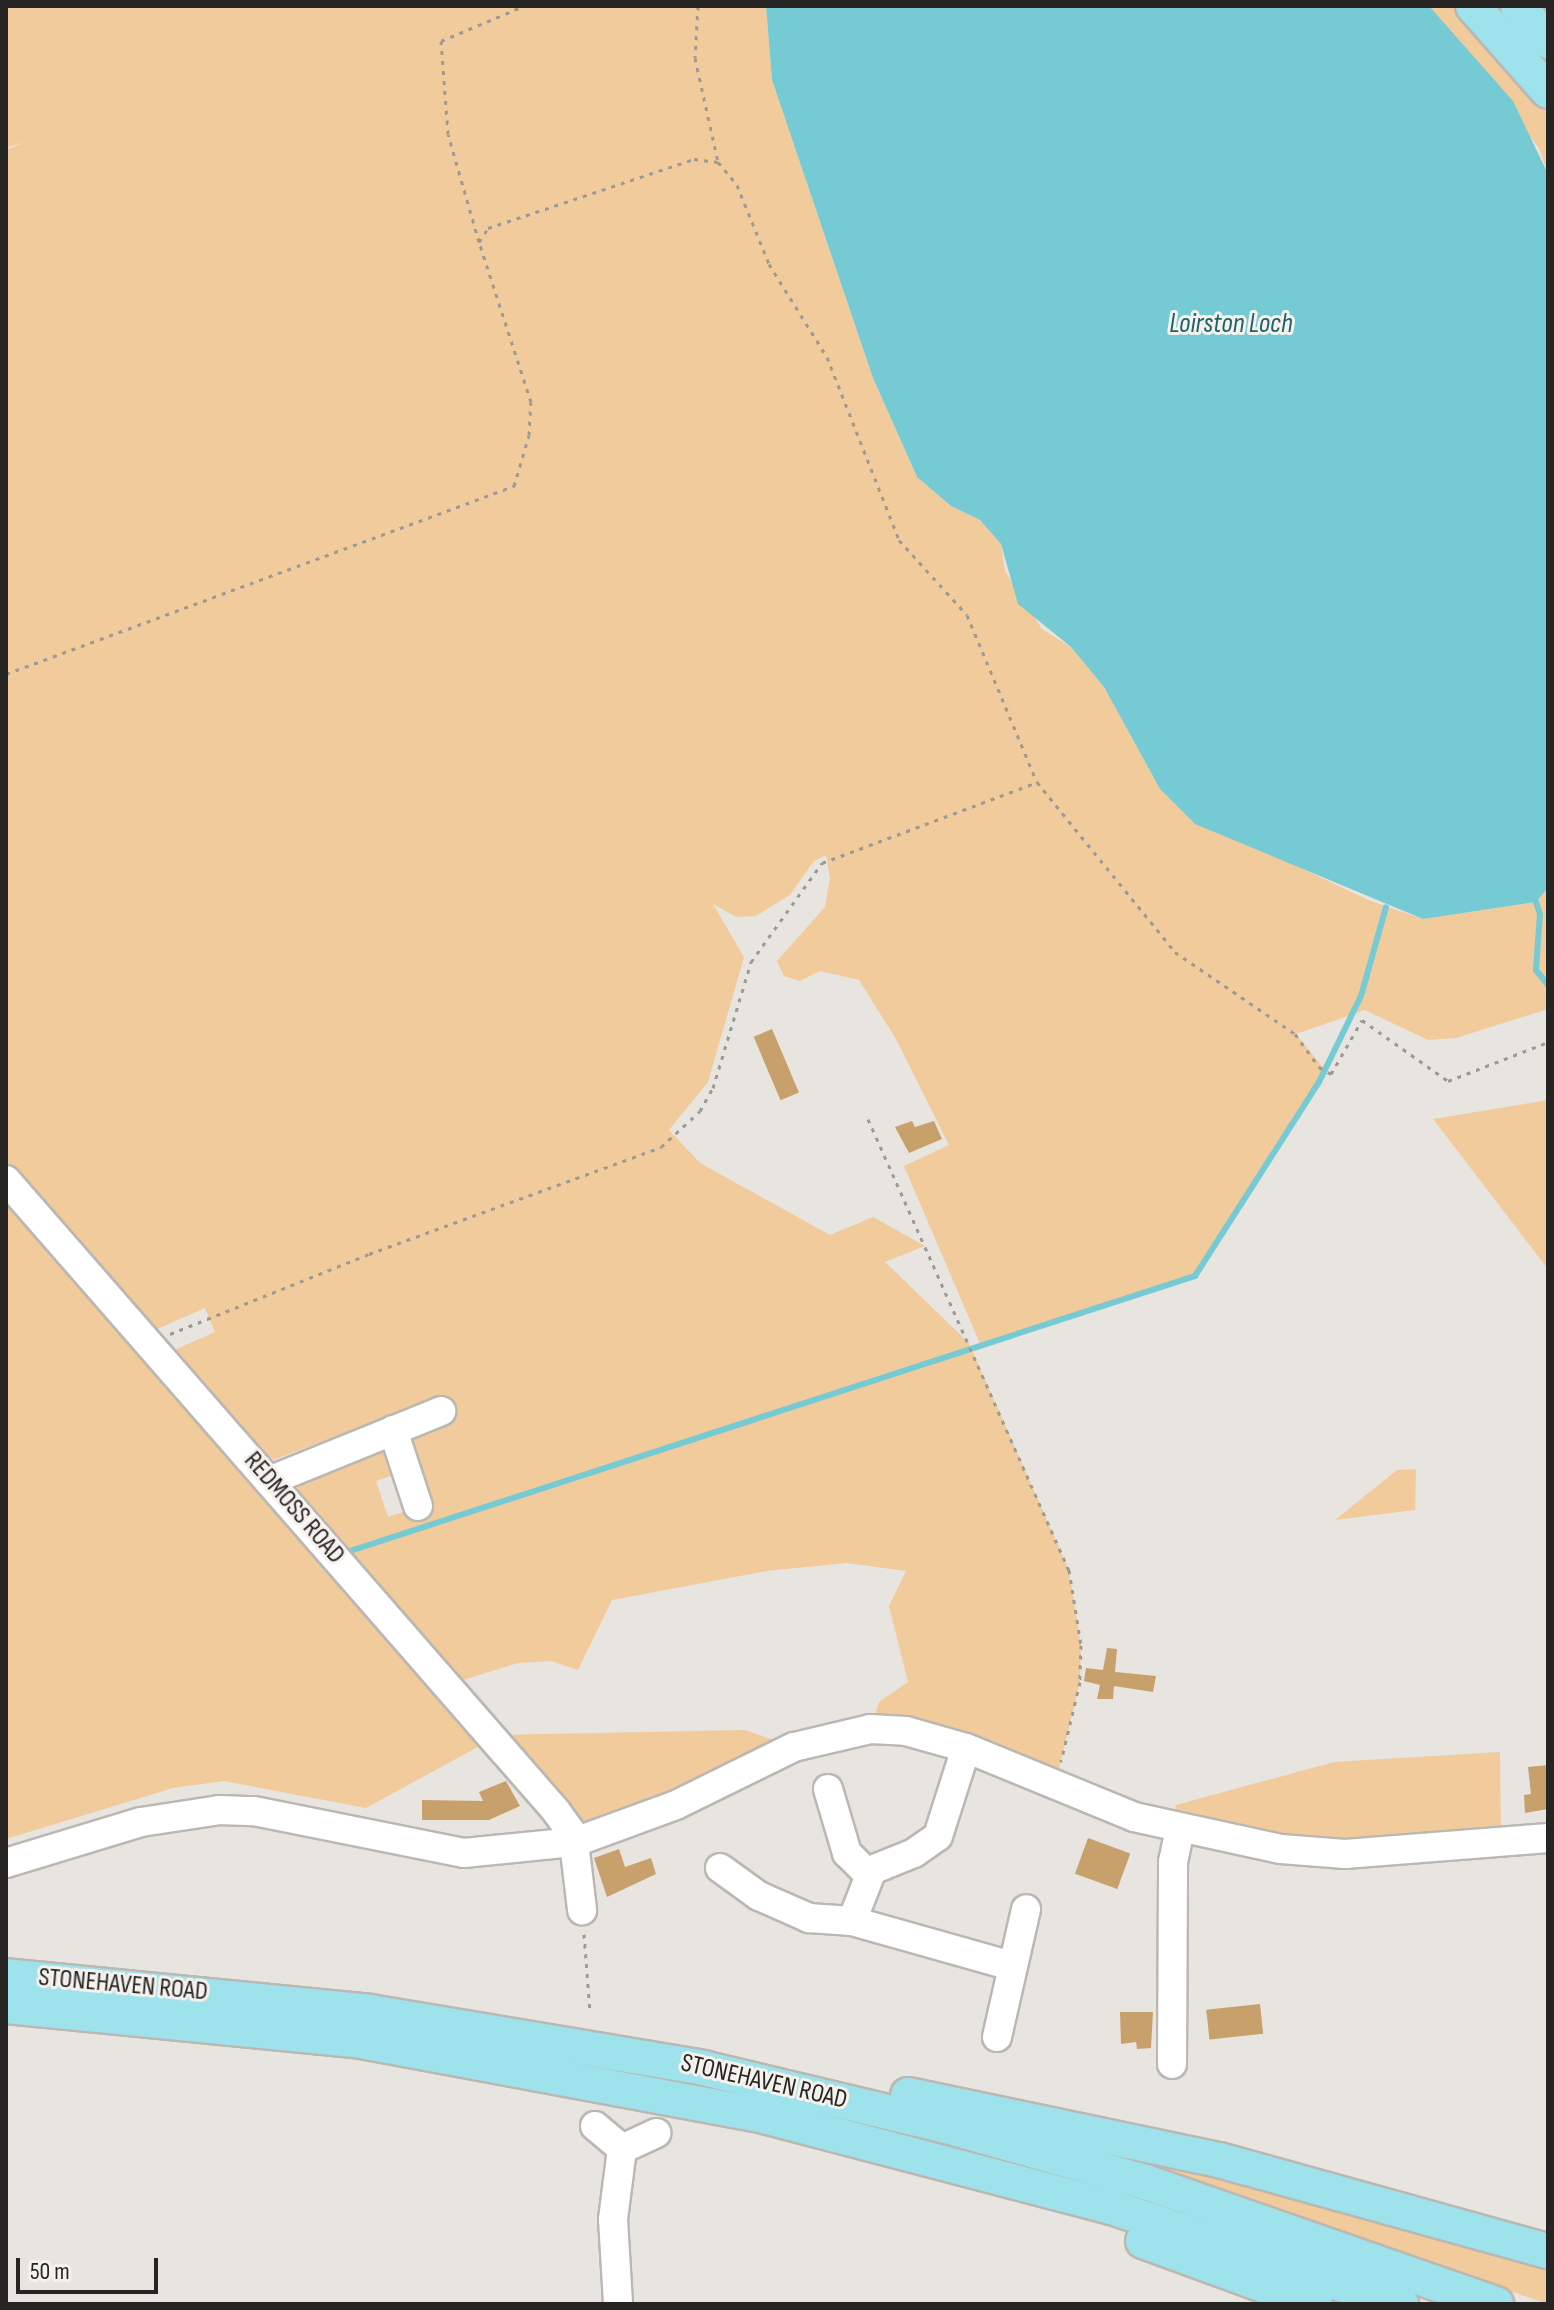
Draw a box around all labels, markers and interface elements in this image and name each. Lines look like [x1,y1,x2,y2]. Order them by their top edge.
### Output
water label: Loirston Loch [1169,307,1293,341]
street label: REDMOSS ROAD [237,1446,351,1570]
street label: STONEHAVEN ROAD [37,1962,209,2008]
street label: STONEHAVEN ROAD [678,2048,850,2116]
scale bar [20,2242,162,2292]
text: 50 m [30,2257,70,2286]

